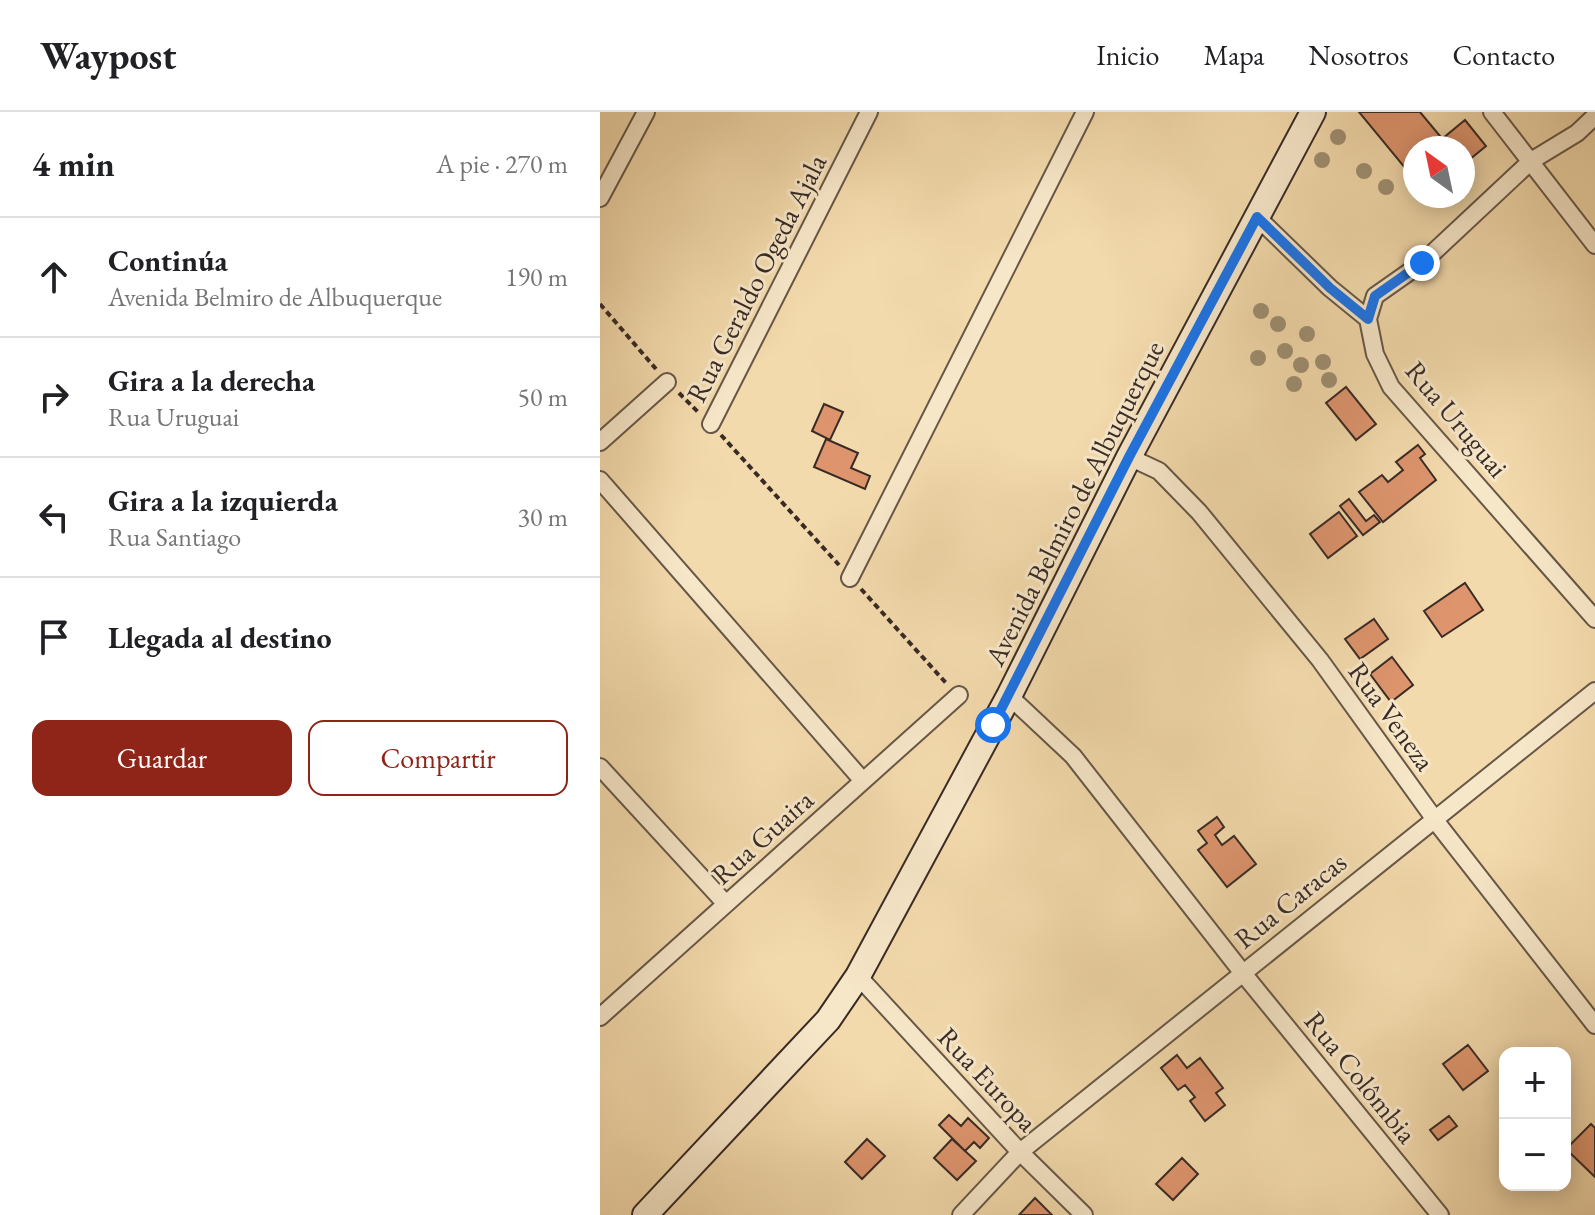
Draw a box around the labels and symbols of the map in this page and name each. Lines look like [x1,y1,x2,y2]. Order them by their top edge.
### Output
north arrow [1403,136,1475,208]
street label: Rua Geraldo Ogeda Ajala [678,147,835,408]
route end [1404,245,1440,281]
street label: Avenida Belmiro de Albuquerque [976,334,1172,672]
street label: Rua Uruguai [1398,353,1516,485]
street label: Rua Veneza [1340,655,1444,778]
route start [975,707,1011,743]
street label: Rua Guaira [703,781,821,892]
street label: Rua Caracas [1227,844,1353,956]
street label: Rua Colômbia [1297,1004,1426,1151]
street label: Rua Europa [930,1019,1046,1140]

